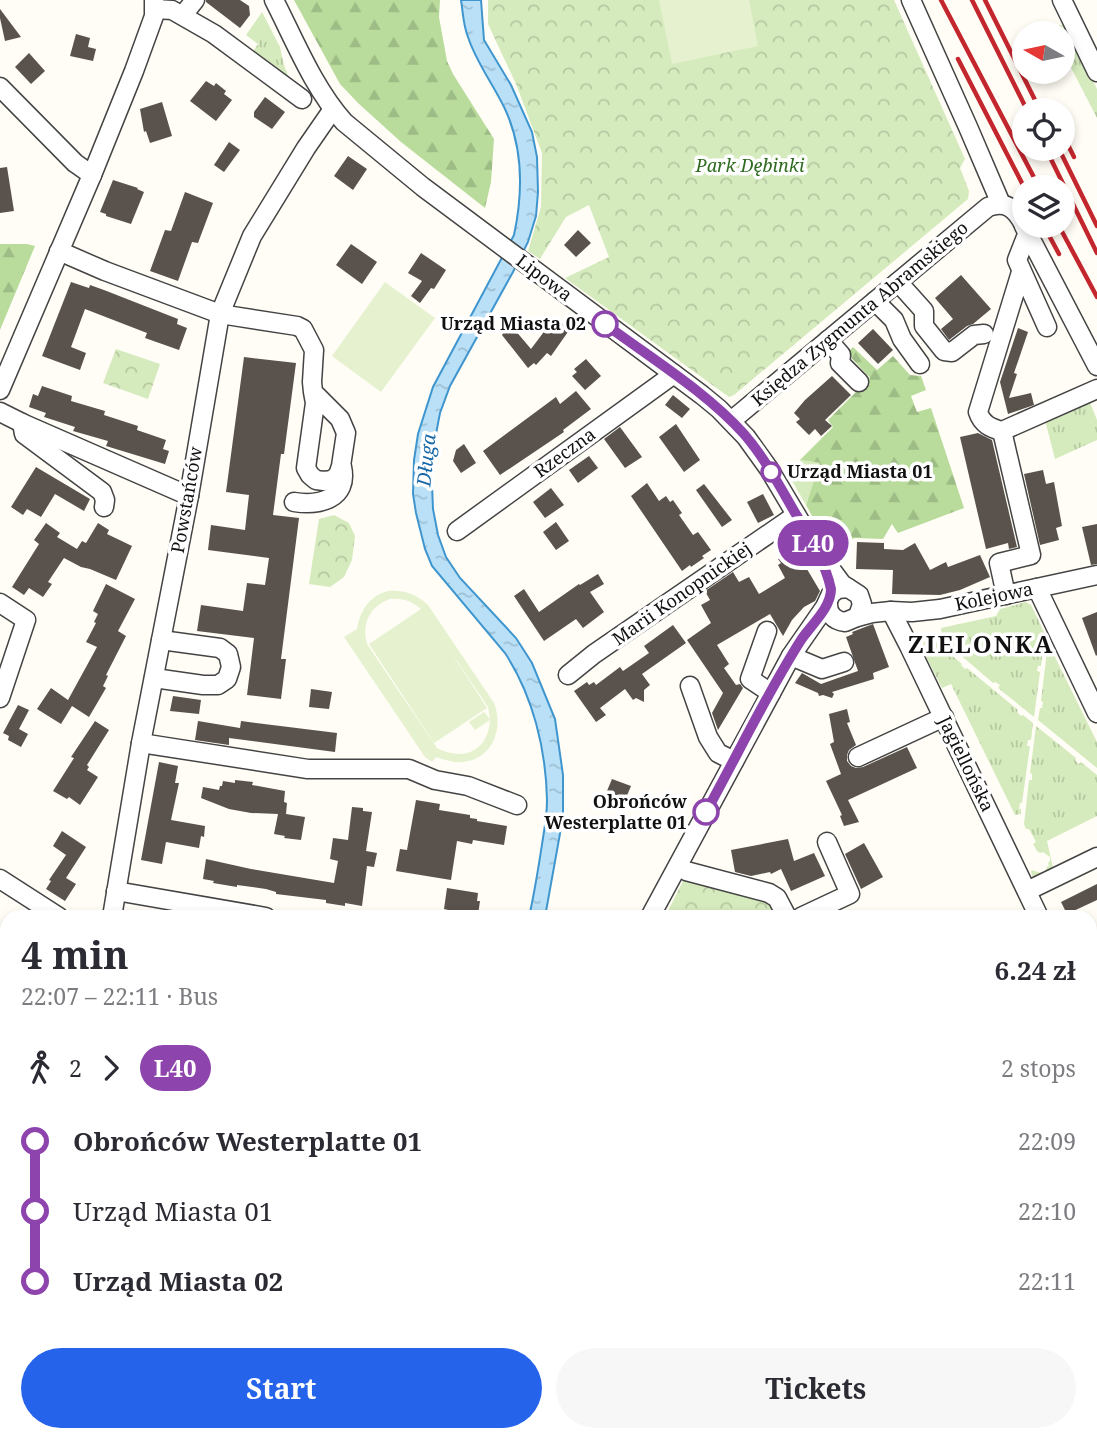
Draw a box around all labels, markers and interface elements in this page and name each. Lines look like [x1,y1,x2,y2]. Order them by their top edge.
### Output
north arrow [1012,21,1074,84]
map controls [1012,21,1075,238]
button: locate [1012,98,1075,161]
park label: Park Dębinki [695,153,805,177]
button: layers [1012,175,1075,238]
street label: Księdza Zygmunta Abramskiego [746,215,973,411]
street label: Lipowa [512,248,577,306]
place label: Urząd Miasta 02 [440,311,586,335]
marker: Urząd Miasta 02 [592,311,618,337]
street label: Rzeczna [529,422,600,483]
water label: Długa [410,432,442,489]
street label: Powstańców [165,444,207,555]
place label: Urząd Miasta 01 [787,459,933,483]
marker: Urząd Miasta 01 [761,462,781,482]
line badge: L40 [773,520,853,566]
text: L40 [792,526,834,559]
street label: Marii Konopnickiej [607,536,756,650]
street label: Kolejowa [953,576,1035,616]
district label: ZIELONKA [908,627,1054,660]
street label: Jagiellońska [933,711,1000,815]
place label: Obrońców Westerplatte 01 [544,789,688,834]
marker: Obrońców Westerplatte 01 [693,799,719,825]
text: 4 min [21,928,129,980]
text: 6.24 zł [995,952,1076,988]
text: 22:07 – 22:11 · Bus [21,980,218,1012]
icon: walk [21,1049,59,1087]
icon: forward [92,1049,130,1087]
text: L40 [154,1051,197,1084]
text: 2 [69,1052,82,1084]
text: 2 stops [1001,1052,1076,1084]
text: Obrońców Westerplatte 01 [73,1123,422,1159]
text: 22:09 [1018,1125,1076,1157]
text: Urząd Miasta 01 [73,1193,273,1229]
text: 22:10 [1018,1195,1076,1227]
text: Urząd Miasta 02 [73,1263,283,1299]
text: 22:11 [1018,1265,1076,1297]
button: Start [21,1348,542,1428]
button: Tickets [556,1348,1076,1428]

